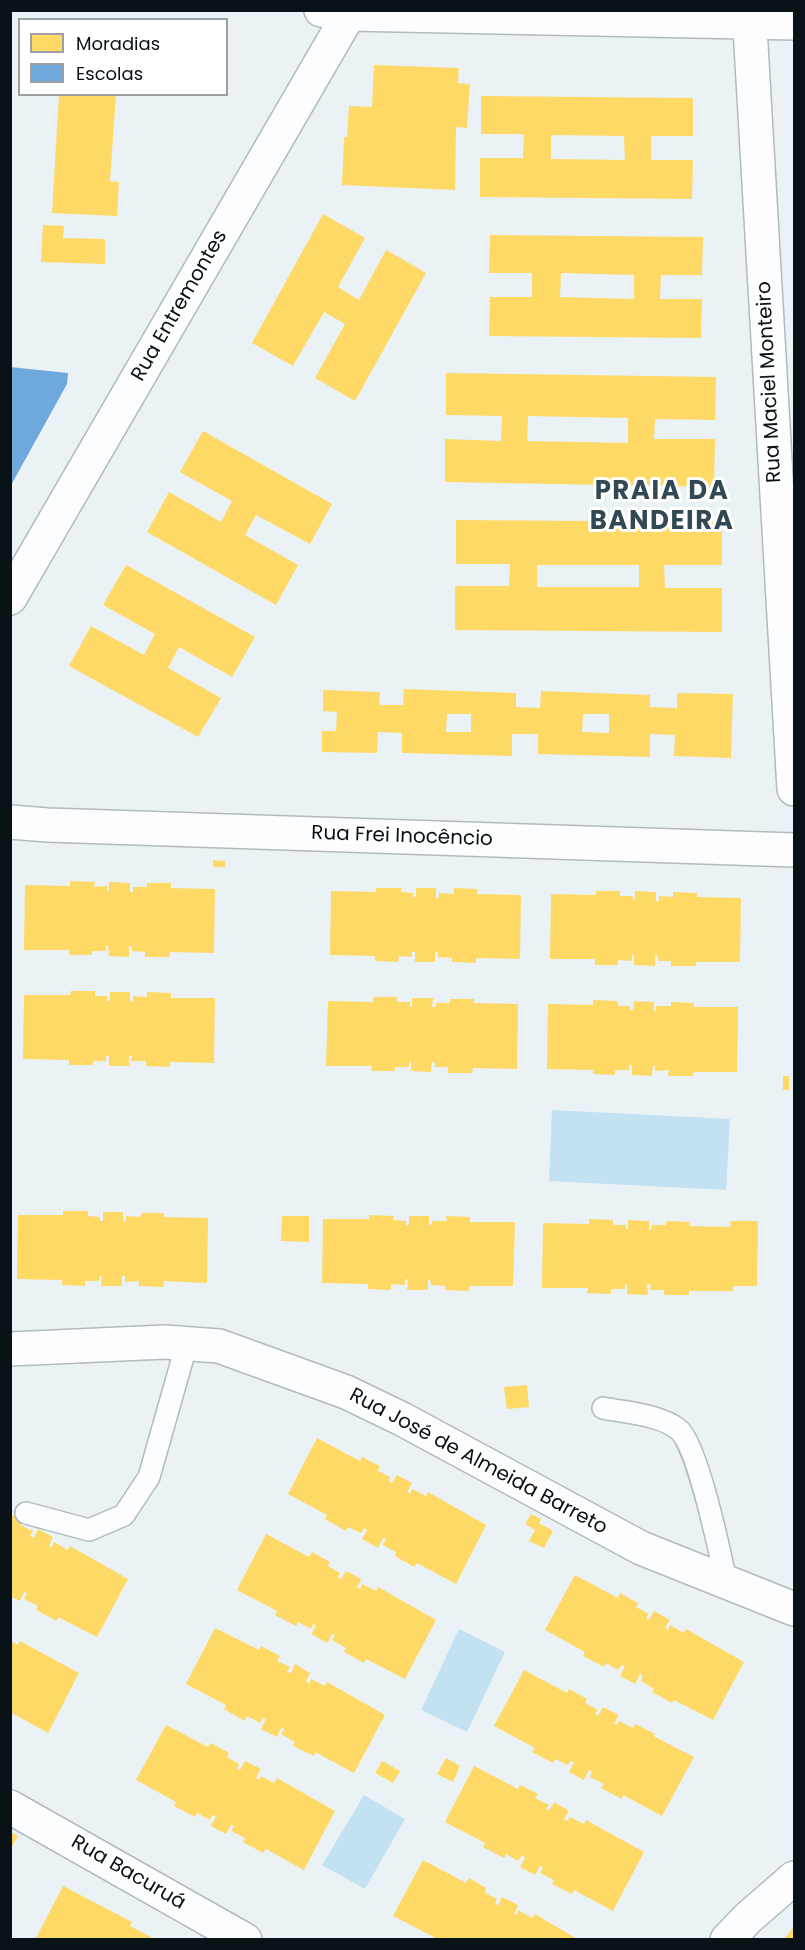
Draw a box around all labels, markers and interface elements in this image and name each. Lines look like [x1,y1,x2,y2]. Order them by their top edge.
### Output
legend [18,18,228,96]
text: Moradias [76,31,160,56]
text: Escolas [76,61,143,86]
street label: Rua Entremontes [127,226,233,386]
street label: Rua Maciel Monteiro [753,281,787,483]
district label: PRAIA DA BANDEIRA [590,476,734,538]
street label: Rua Frei Inocêncio [311,822,493,852]
street label: Rua José de Almeida Barreto [345,1384,611,1540]
street label: Rua Bacuruá [66,1831,190,1915]

